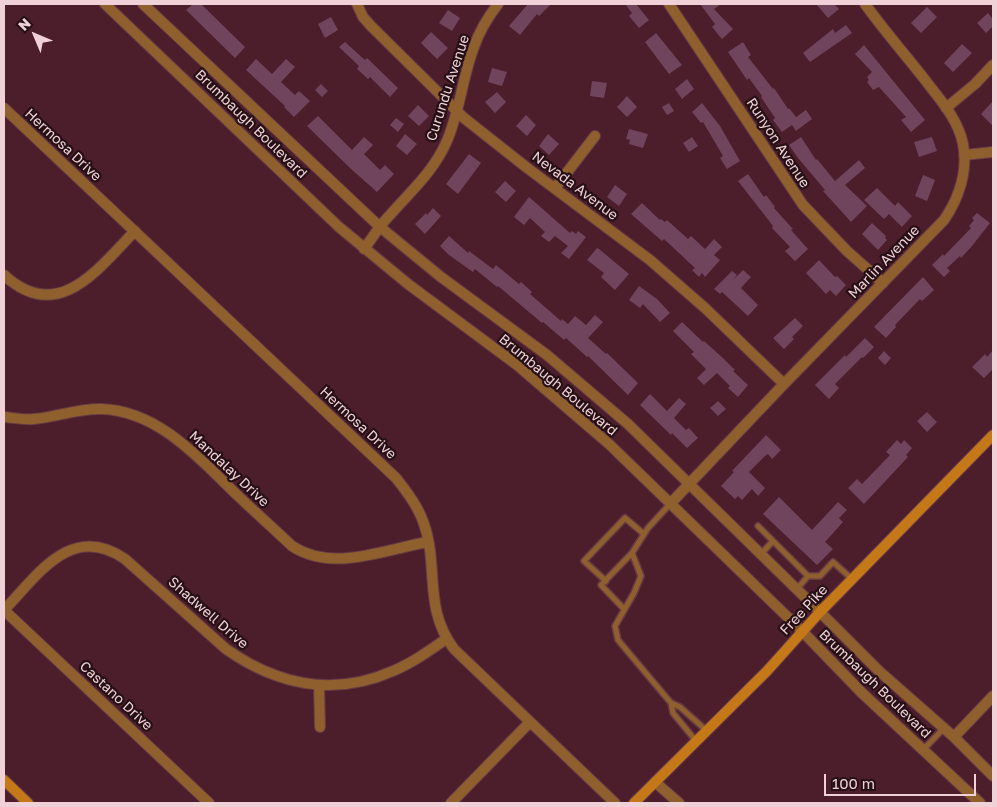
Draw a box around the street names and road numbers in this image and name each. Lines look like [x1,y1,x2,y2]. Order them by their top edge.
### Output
street label: Curundu Avenue [423,33,473,143]
street label: Brumbaugh Boulevard [192,66,310,182]
street label: Runyon Avenue [743,95,813,191]
street label: Hermosa Drive [21,105,105,185]
street label: Nevada Avenue [529,148,621,224]
street label: Marlin Avenue [845,222,923,302]
street label: Brumbaugh Boulevard [495,331,621,439]
street label: Hermosa Drive [316,383,400,463]
street label: Mandalay Drive [186,428,272,510]
street label: Shadwell Drive [165,574,251,652]
street label: Free Pike [777,582,831,638]
street label: Brumbaugh Boulevard [816,626,934,742]
street label: Castano Drive [76,658,156,734]

